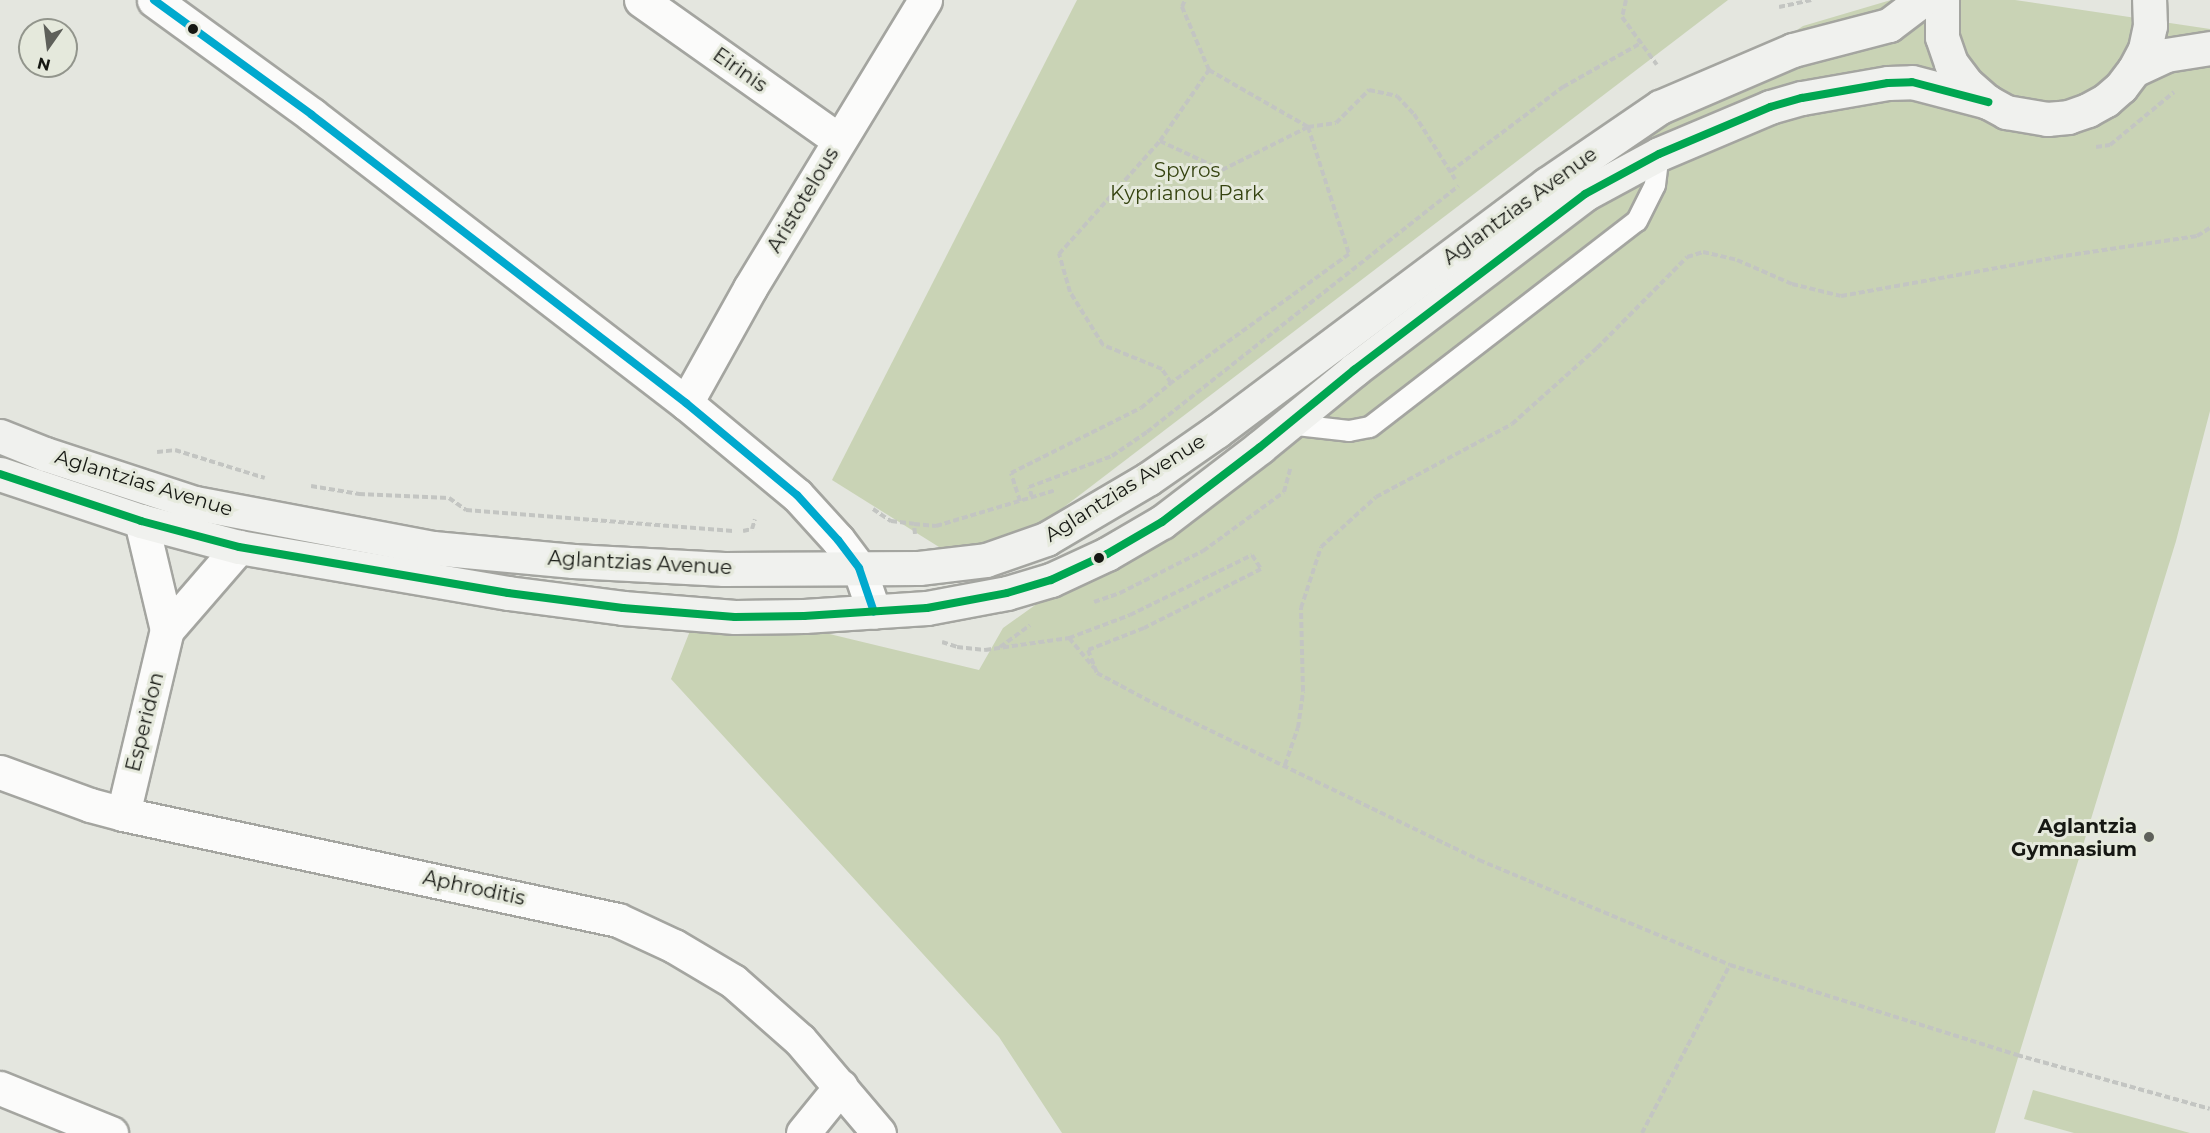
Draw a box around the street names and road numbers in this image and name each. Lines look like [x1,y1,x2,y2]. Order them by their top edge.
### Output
street label: Eirinis [708,43,772,97]
street label: Aglantzias Avenue [1438,142,1602,270]
street label: Aristotelous [762,143,844,257]
street label: Aglantzias Avenue [1040,429,1210,547]
street label: Aglantzias Avenue [52,445,236,521]
street label: Aglantzias Avenue [547,546,733,580]
street label: Esperidon [121,670,169,774]
street label: Aphroditis [421,865,527,911]

